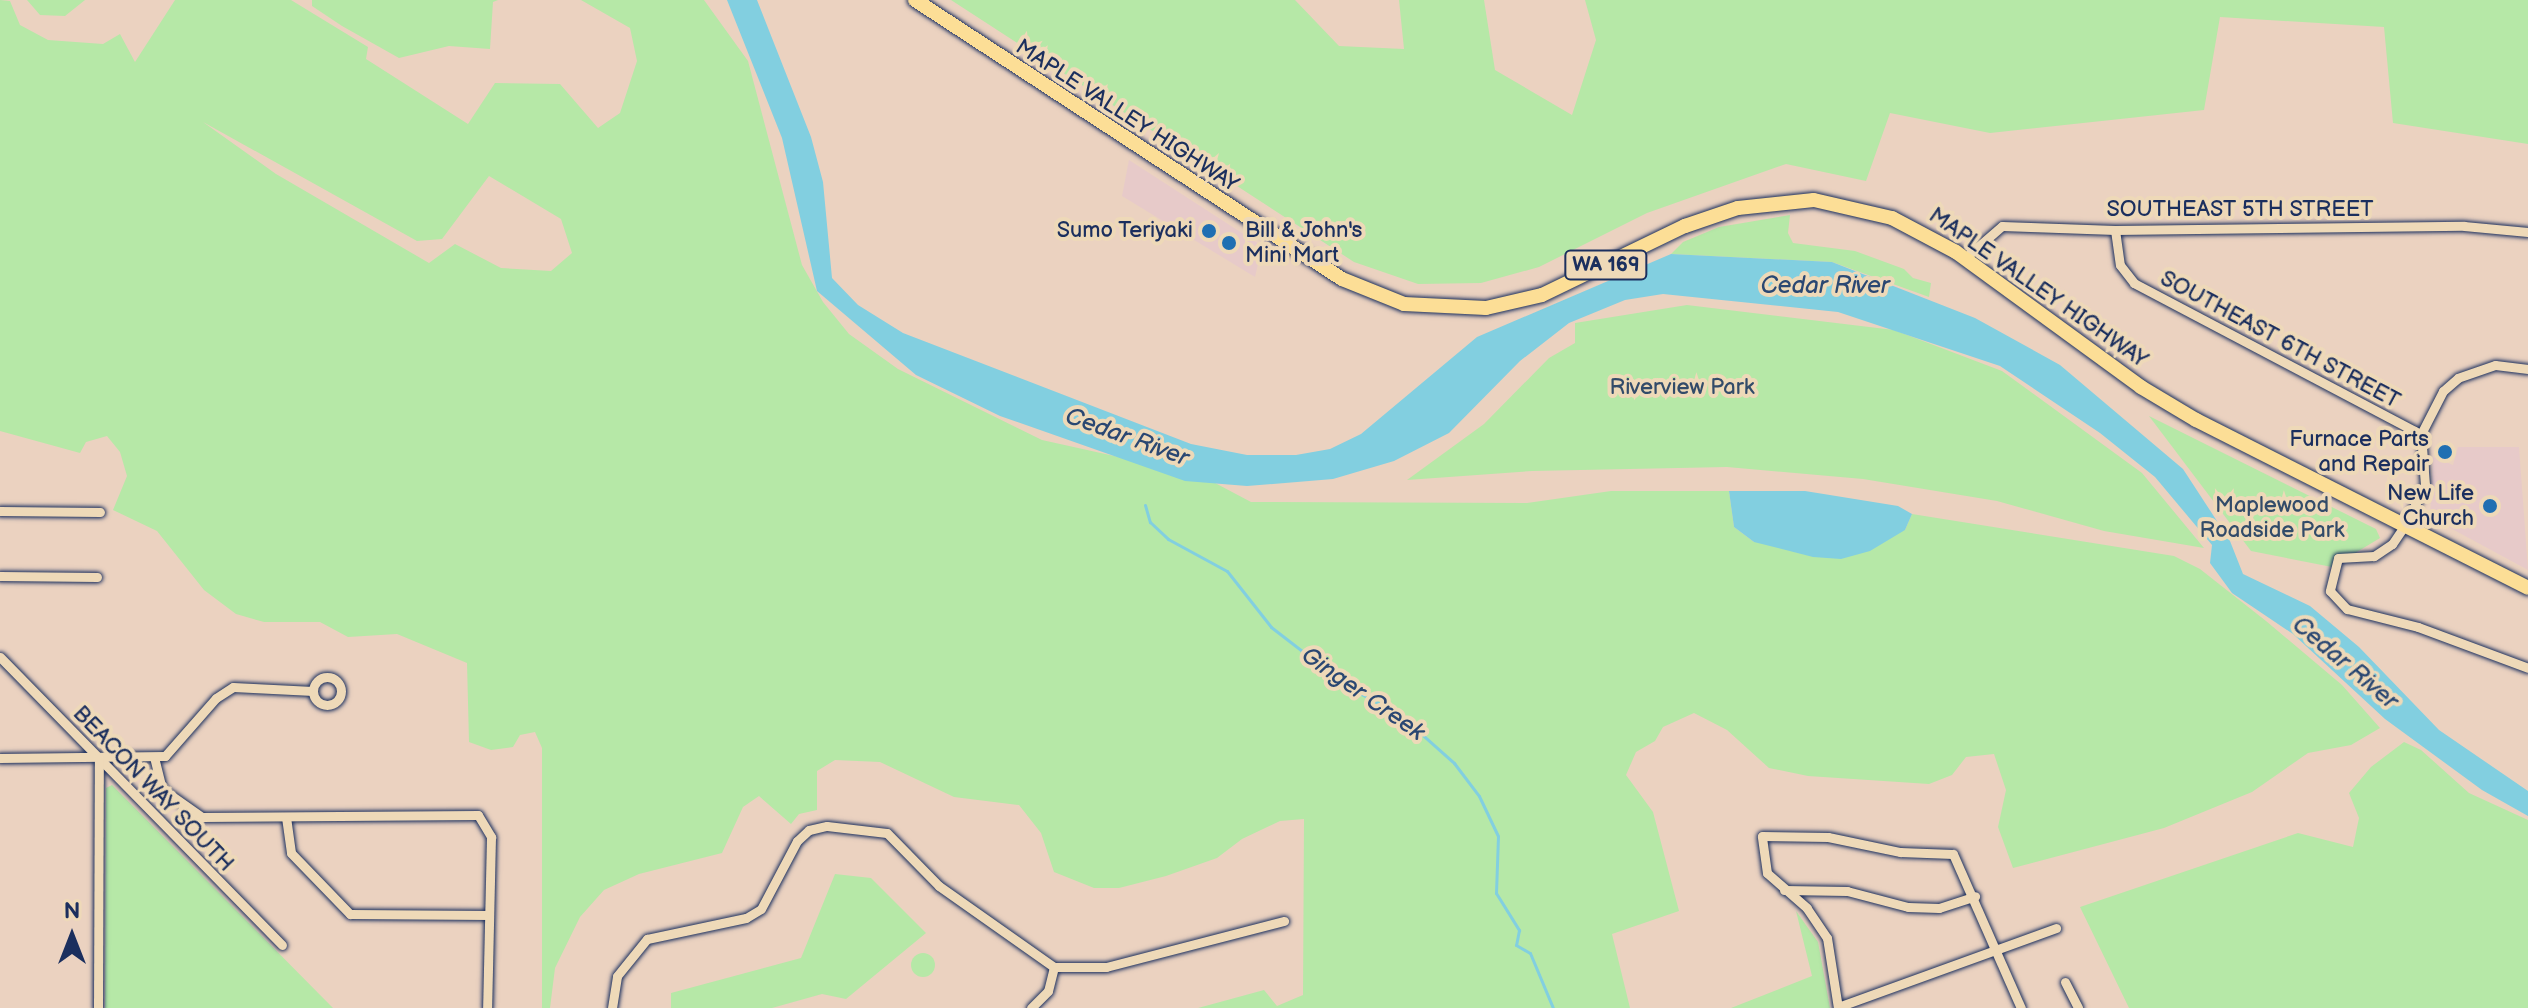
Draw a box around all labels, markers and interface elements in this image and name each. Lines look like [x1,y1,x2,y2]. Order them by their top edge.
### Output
street label: MAPLE VALLEY HIGHWAY [1010,34,1244,198]
street label: SOUTHEAST 5TH STREET [2106,197,2374,223]
street label: MAPLE VALLEY HIGHWAY [1923,202,2153,374]
place label: Bill & John's Mini Mart [1245,217,1364,268]
place label: Sumo Teriyaki [1056,218,1193,244]
marker: Sumo Teriyaki [1200,222,1218,240]
marker: Bill & John's Mini Mart [1220,234,1238,252]
road number: WA 169 [1564,249,1648,281]
street label: SOUTHEAST 6TH STREET [2155,265,2405,415]
water label: Cedar River [1760,272,1890,300]
park label: Riverview Park [1610,375,1754,401]
water label: Cedar River [1061,401,1193,473]
place label: Furnace Parts and Repair [2289,426,2429,478]
marker: Furnace Parts and Repair [2436,443,2454,461]
place label: New Life Church [2387,480,2474,532]
park label: Maplewood Roadside Park [2200,492,2344,544]
marker: New Life Church [2481,497,2499,515]
water label: Cedar River [2286,610,2404,716]
water label: Ginger Creek [1296,641,1430,747]
street label: BEACON WAY SOUTH [67,700,239,878]
north arrow [32,896,112,976]
text: N [64,898,80,925]

